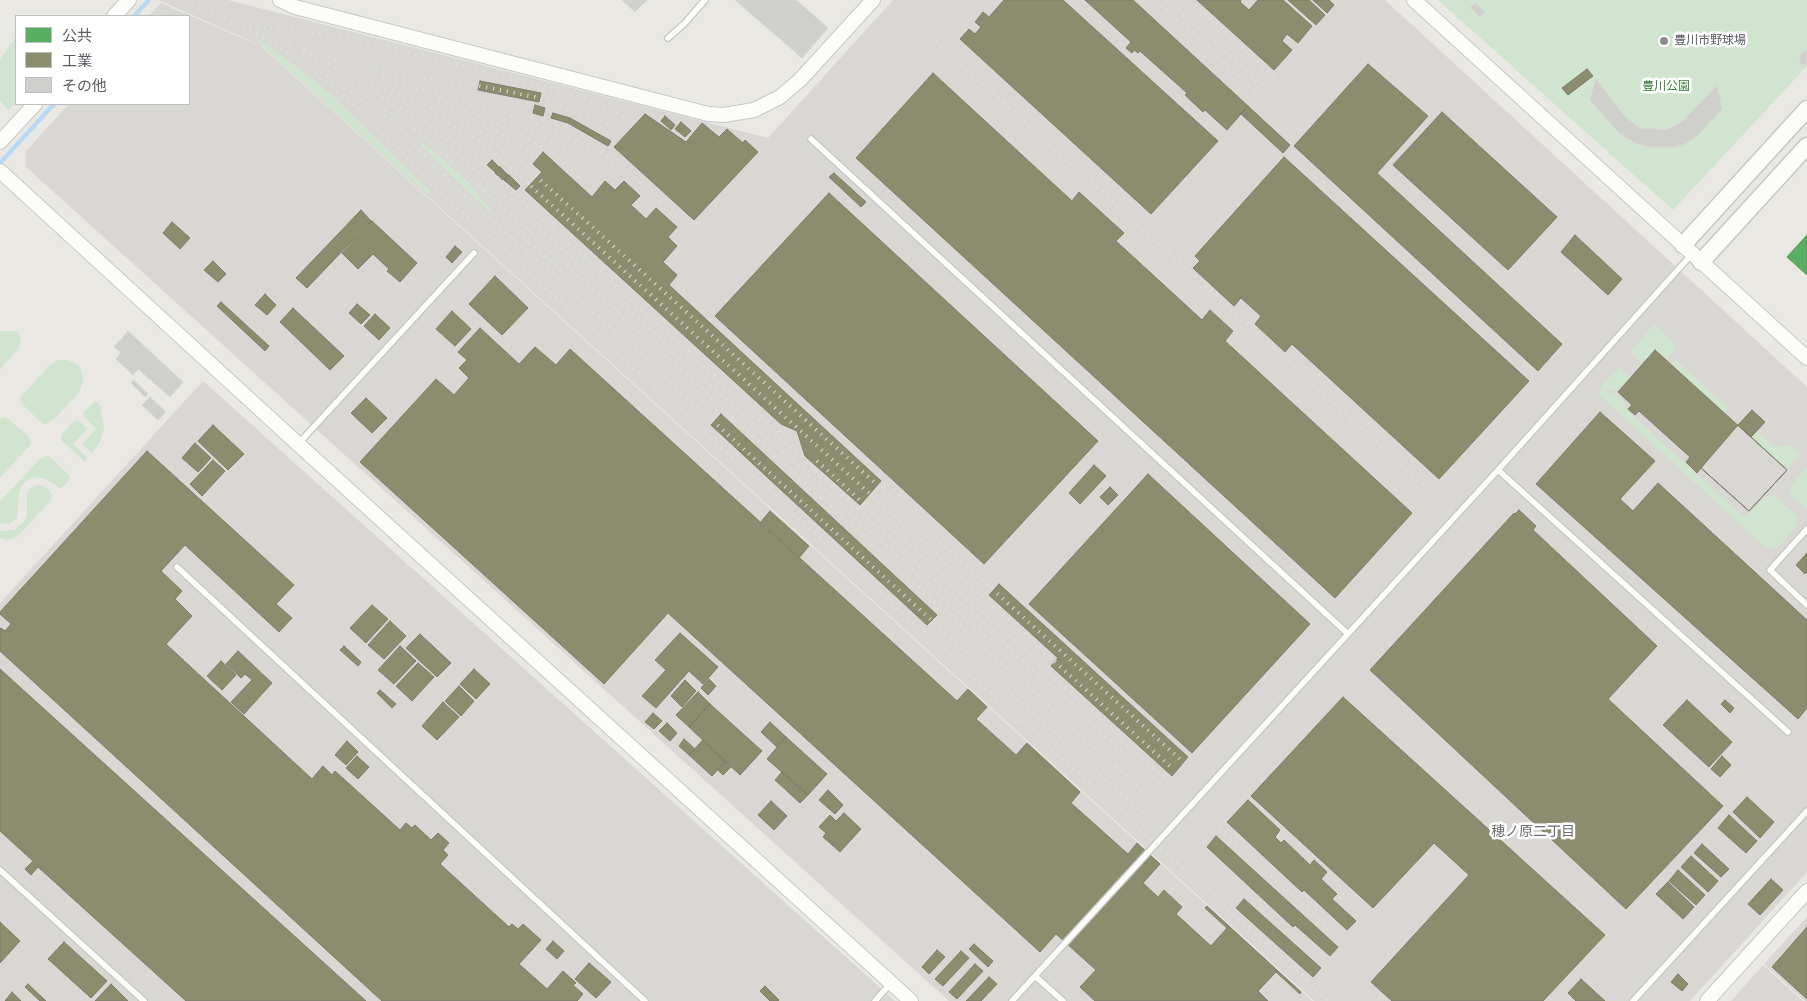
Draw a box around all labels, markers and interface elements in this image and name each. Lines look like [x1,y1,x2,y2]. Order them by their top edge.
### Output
legend [15,15,190,105]
text: 公共 [62,26,92,45]
place label: 豊川市野球場 [1674,34,1746,48]
marker: 豊川市野球場 [1658,35,1670,47]
text: 工業 [62,51,92,70]
text: その他 [62,76,107,95]
park label: 豊川公園 [1642,80,1690,94]
district label: 穂ノ原二丁目 [1491,824,1575,840]

